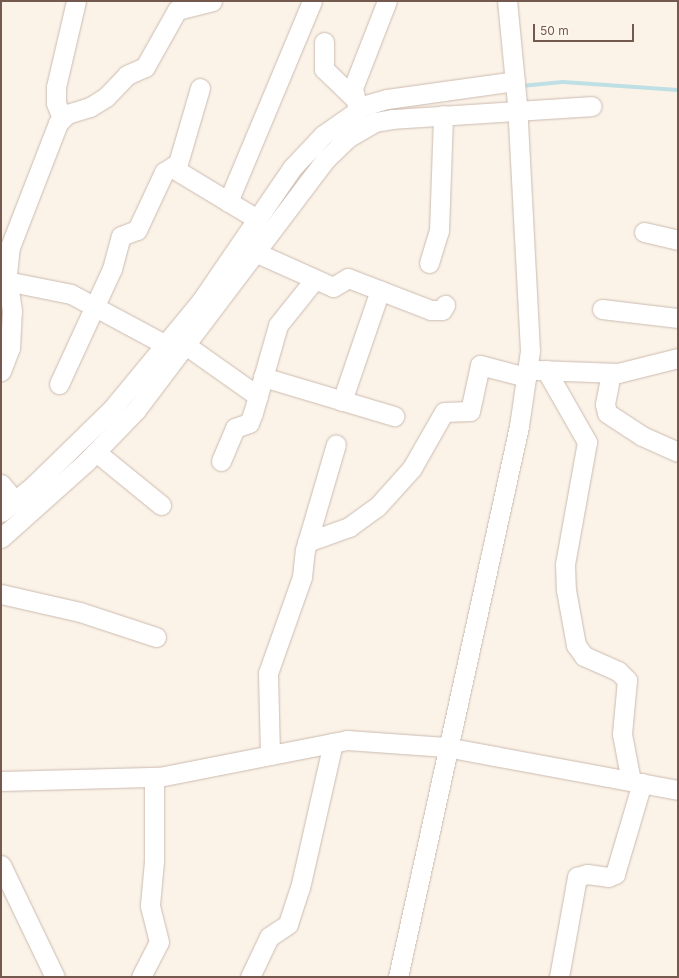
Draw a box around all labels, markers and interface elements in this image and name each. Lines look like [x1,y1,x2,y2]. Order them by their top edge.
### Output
scale bar [535,16,636,42]
text: 50 m [540,23,569,38]

